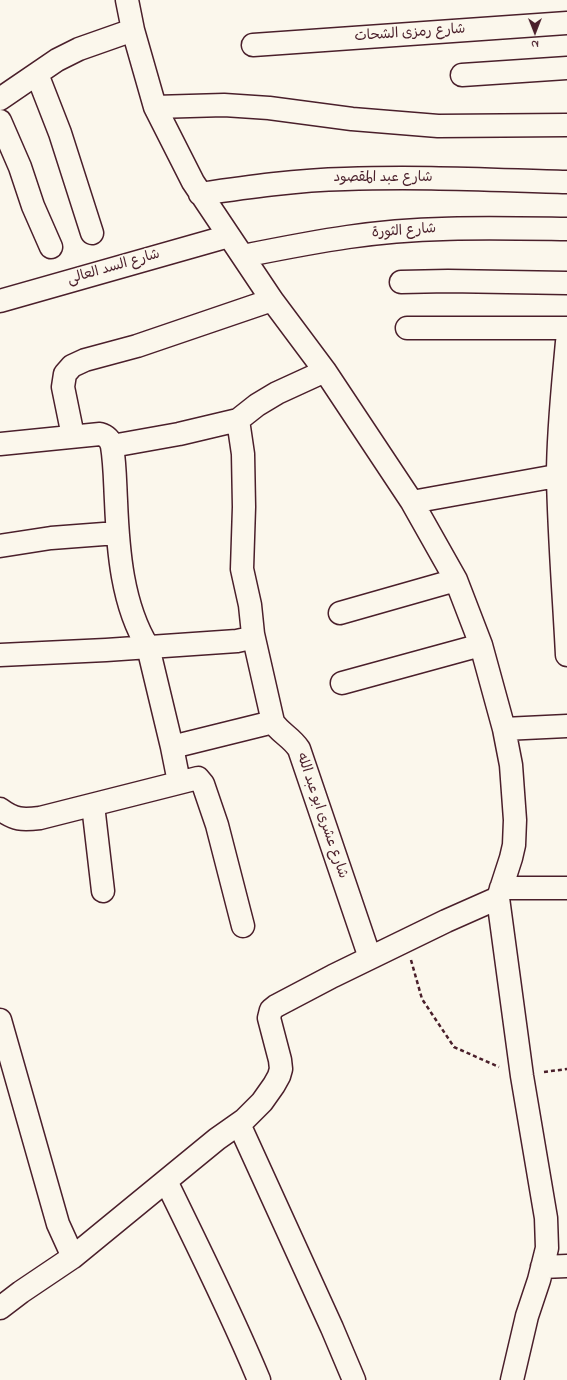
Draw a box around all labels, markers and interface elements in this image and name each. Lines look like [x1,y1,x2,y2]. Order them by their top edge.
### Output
north arrow [515,12,555,52]
street label: شارع رمزى الشحات [354,22,466,46]
text: N [531,36,539,52]
street label: شارع عبد المقصود [334,171,432,187]
street label: شارع الثورة [371,221,437,243]
street label: شارع السد العالى [66,247,162,289]
street label: شارع عشرى ابو عبد الله [292,751,350,881]

